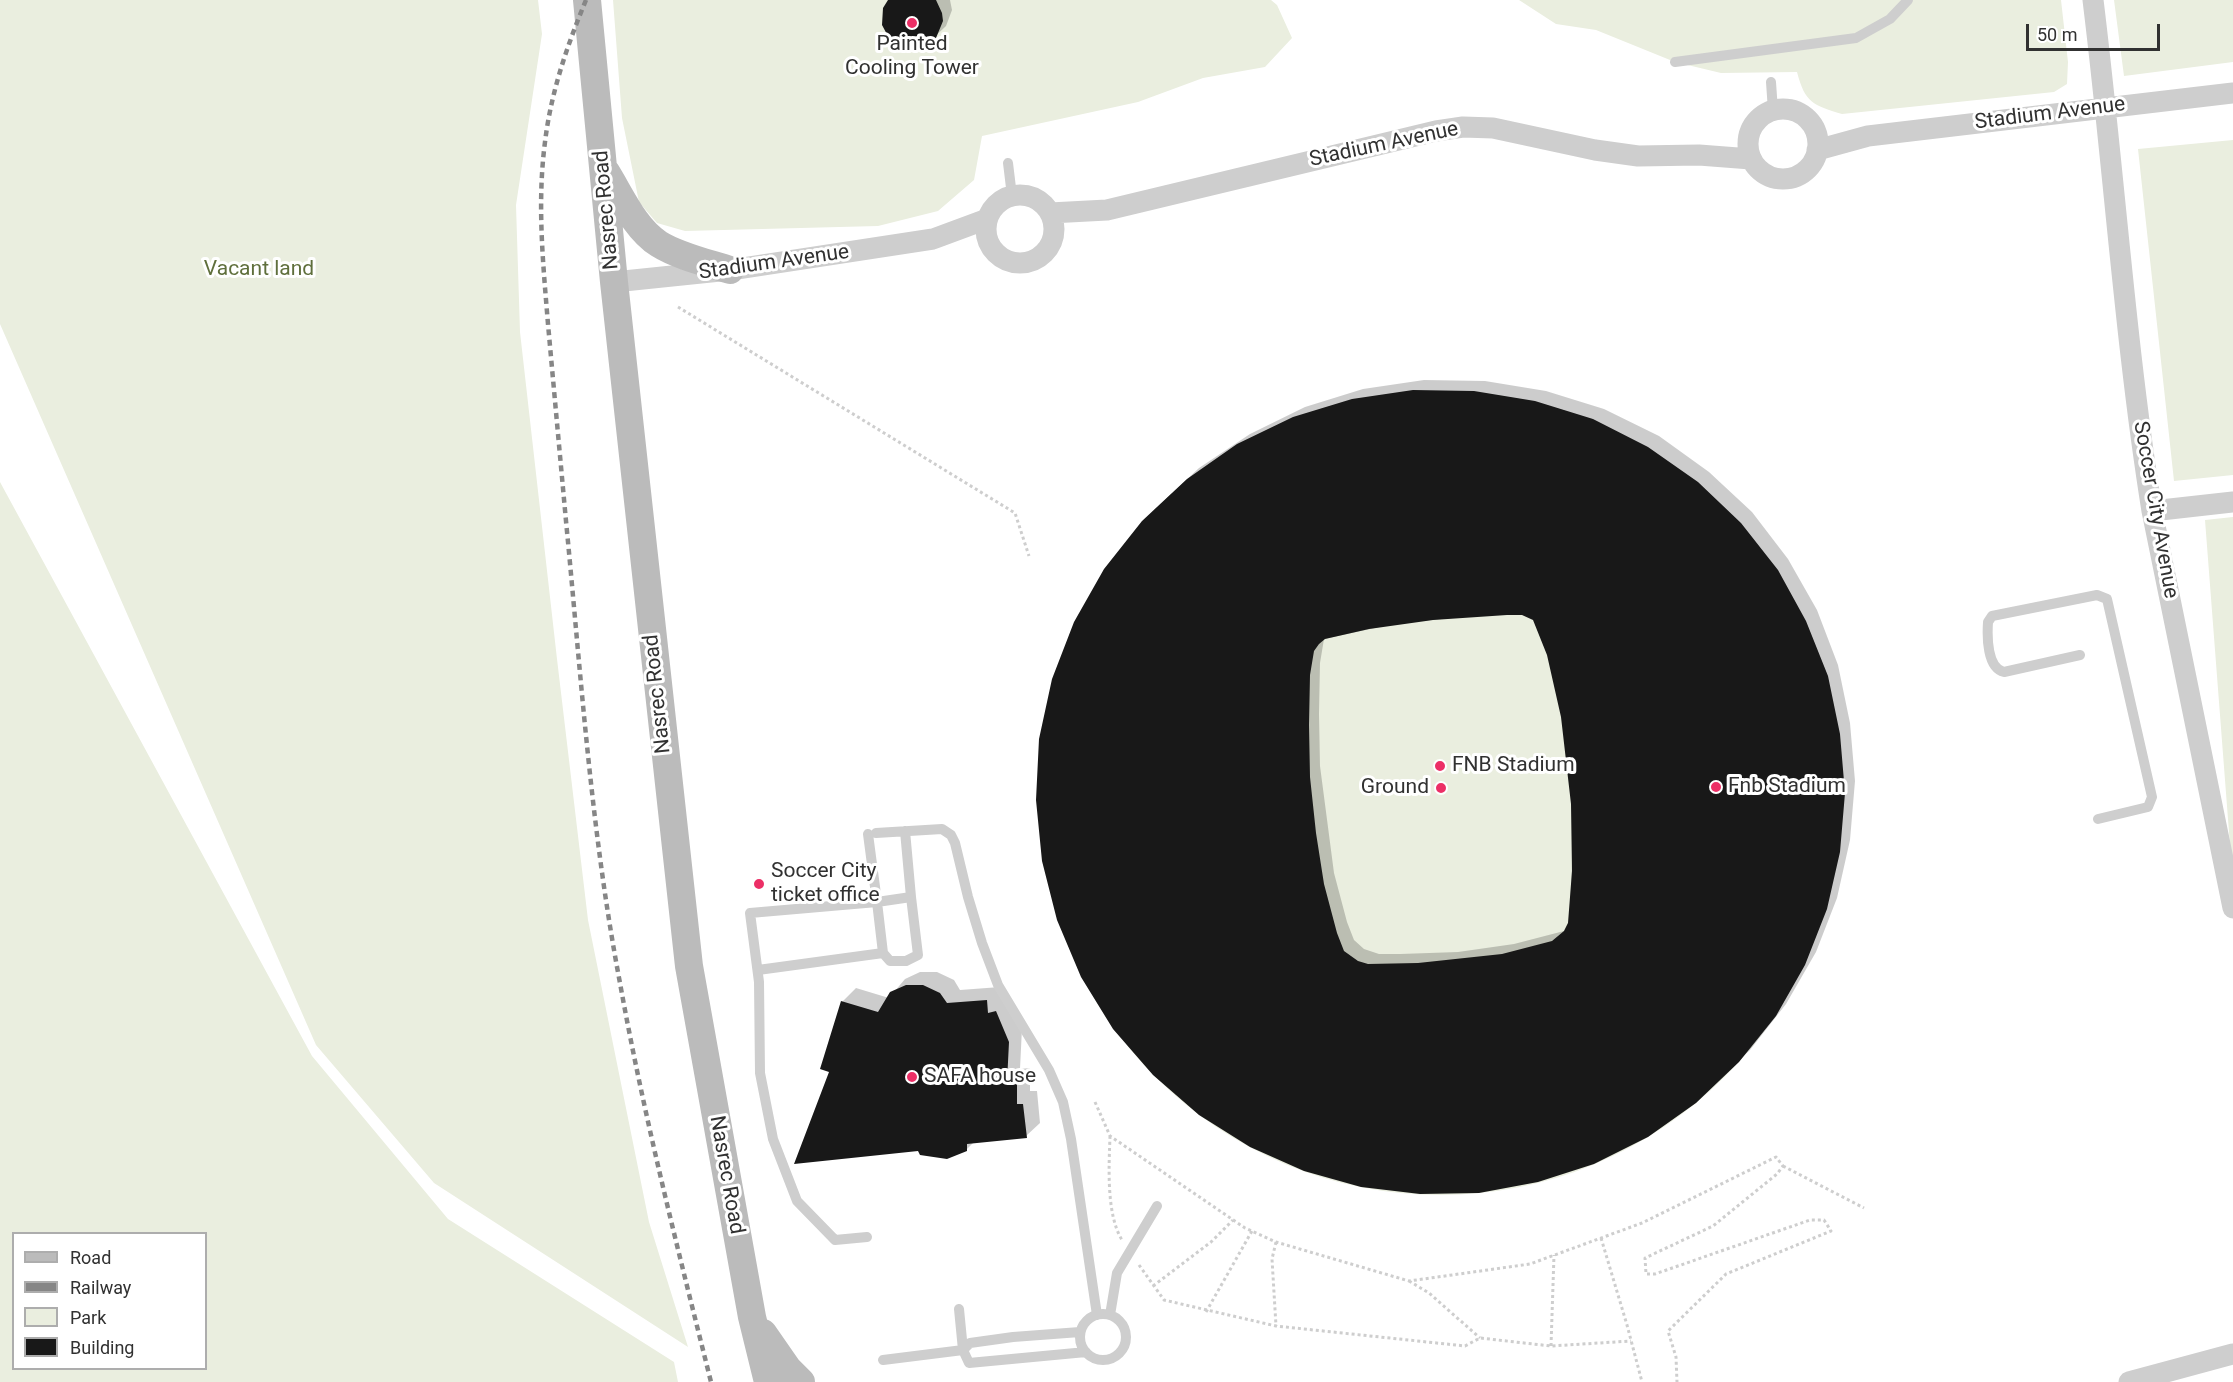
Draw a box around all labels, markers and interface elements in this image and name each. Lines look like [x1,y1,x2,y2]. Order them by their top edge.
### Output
scale bar [2029,12,2162,50]
marker: Painted Cooling Tower [905,16,919,30]
text: 50 m [2037,24,2077,45]
place label: Painted Cooling Tower [845,32,979,82]
street label: Stadium Avenue [1973,92,2127,136]
street label: Stadium Avenue [1307,117,1461,173]
street label: Nasrec Road [589,149,625,271]
street label: Stadium Avenue [697,240,851,286]
park label: Vacant land [204,257,314,283]
street label: Soccer City Avenue [2127,419,2183,601]
street label: Nasrec Road [639,633,677,755]
place label: FNB Stadium [1452,753,1575,779]
marker: FNB Stadium [1433,759,1447,773]
place label: Fnb Stadium [1728,774,1846,800]
place label: Ground [1361,775,1429,801]
marker: Fnb Stadium [1709,780,1723,794]
marker: Ground [1434,781,1448,795]
place label: Soccer City ticket office [771,859,880,909]
marker: Soccer City ticket office [752,877,766,891]
place label: SAFA house [924,1064,1036,1090]
marker: SAFA house [905,1070,919,1084]
street label: Nasrec Road [703,1114,749,1236]
legend [12,1232,207,1370]
text: Road [70,1247,111,1268]
text: Railway [70,1277,131,1298]
text: Park [70,1307,106,1328]
text: Building [70,1337,134,1358]

